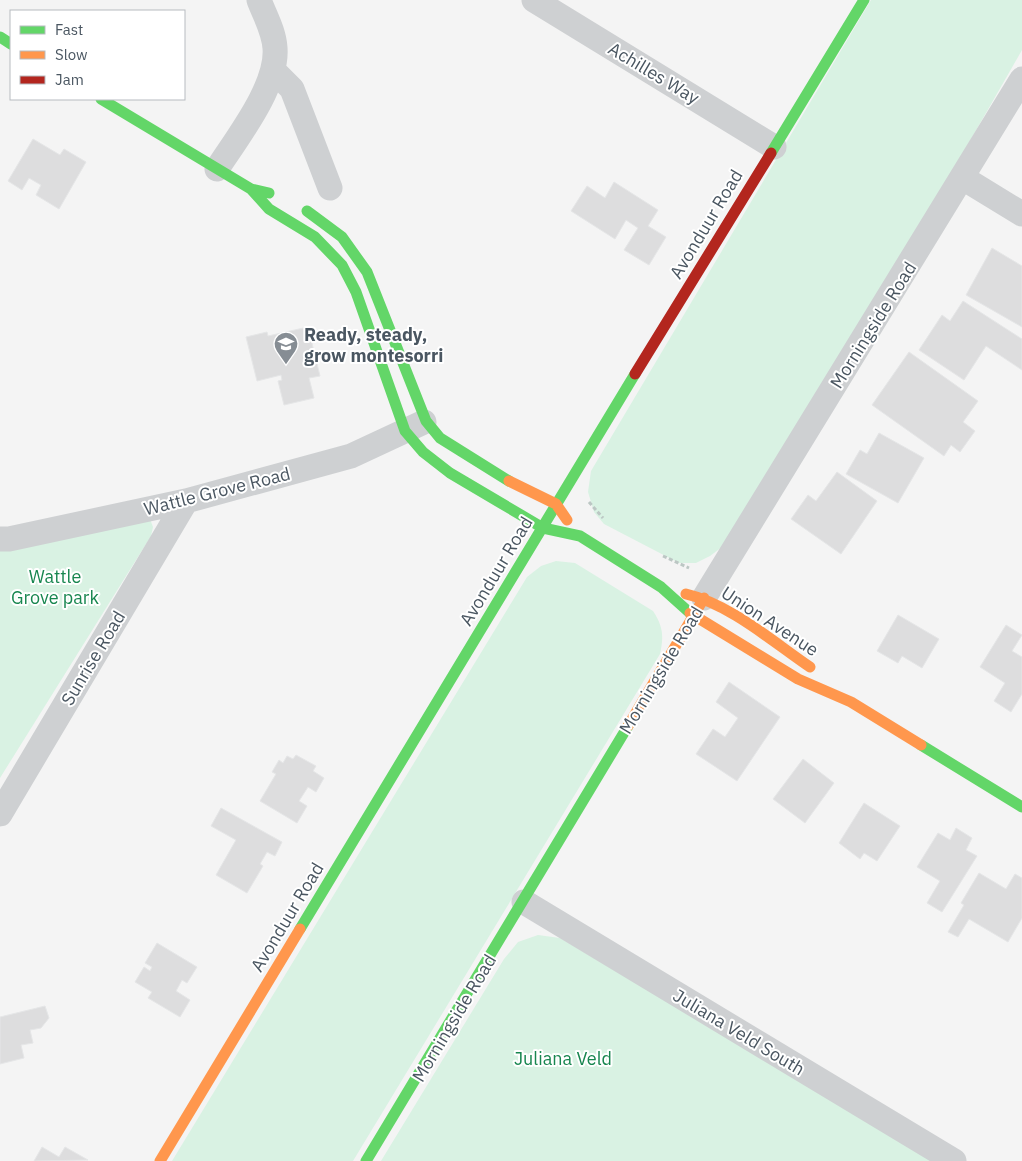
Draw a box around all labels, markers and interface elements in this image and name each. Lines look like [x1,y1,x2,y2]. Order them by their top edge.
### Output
legend [10,10,185,100]
text: Fast [55,20,83,39]
street label: Achilles Way [604,37,704,109]
text: Slow [55,45,88,64]
text: Jam [55,70,84,89]
street label: Avonduur Road [664,165,748,283]
street label: Morningside Road [825,257,921,393]
place label: Ready, steady, grow montesorri [304,323,443,367]
school or university icon: Ready, steady, grow montesorri [273,331,299,365]
street label: Wattle Grove Road [141,462,293,520]
street label: Avonduur Road [454,512,538,630]
park label: Wattle Grove park [11,565,99,609]
street label: Union Avenue [717,581,823,661]
street label: Morningside Road [614,602,708,738]
street label: Sunrise Road [56,607,130,709]
street label: Avonduur Road [245,858,329,976]
street label: Morningside Road [407,950,501,1086]
street label: Juliana Veld South [669,984,809,1080]
park label: Juliana Veld [514,1047,612,1070]

